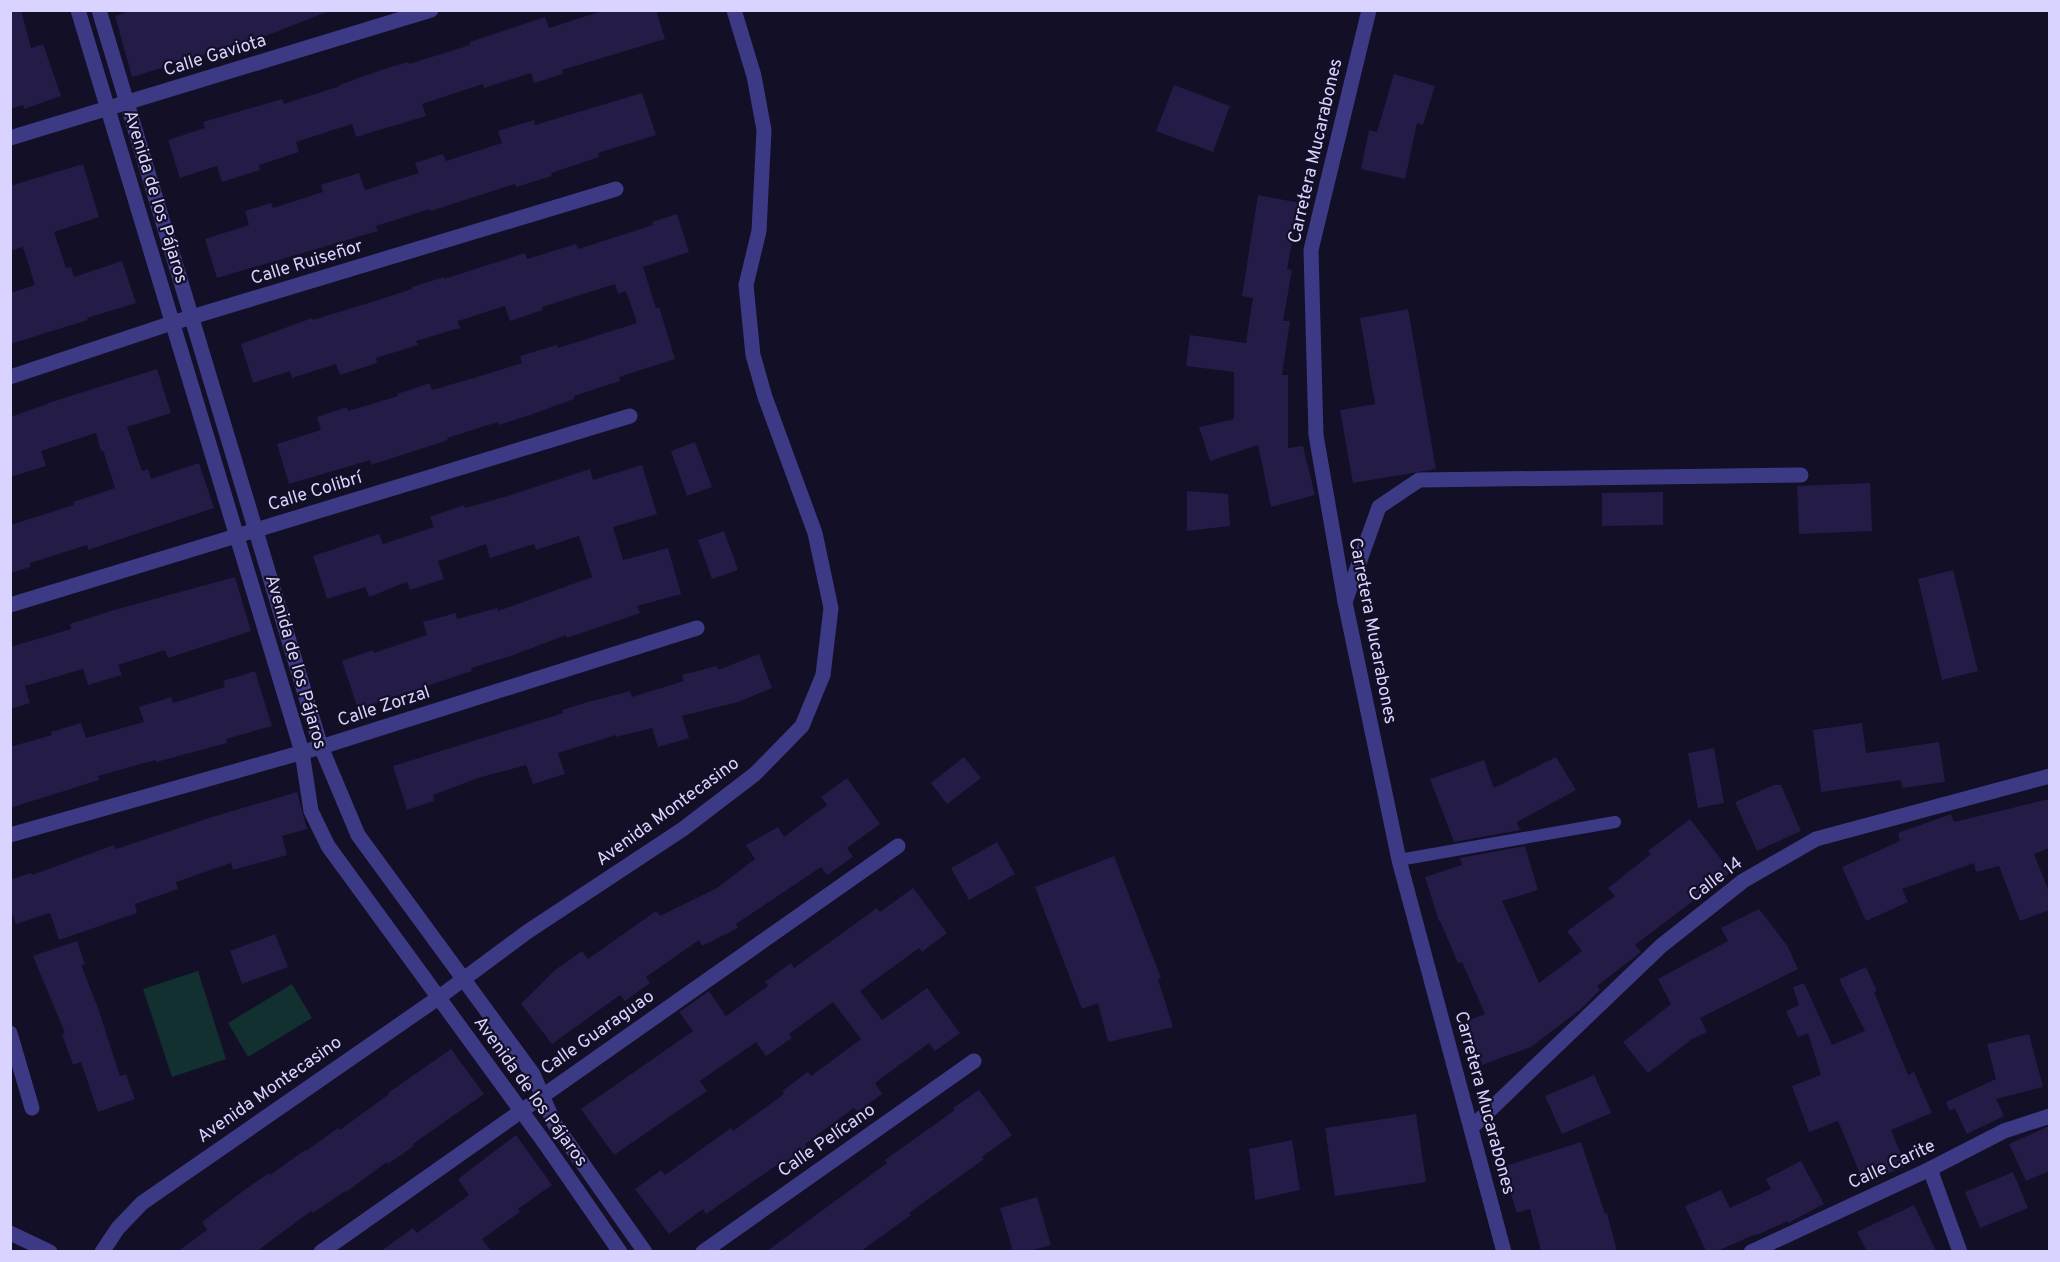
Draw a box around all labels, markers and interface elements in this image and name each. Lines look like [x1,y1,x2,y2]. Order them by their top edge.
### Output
street label: Calle Gaviota [161,30,269,82]
street label: Carretera Mucarabones [1284,56,1348,246]
street label: Avenida de los Pájaros [118,108,192,286]
street label: Calle Ruiseñor [248,235,366,291]
street label: Calle Colibrí [265,466,366,517]
street label: Carretera Mucarabones [1343,536,1401,726]
street label: Avenida de los Pájaros [259,572,331,752]
street label: Calle Zorzal [335,681,433,733]
street label: Avenida Montecasino [592,752,744,872]
street label: Calle 14 [1684,852,1748,908]
street label: Calle Guaraguao [537,985,659,1081]
street label: Carretera Mucarabones [1448,1009,1520,1197]
street label: Avenida de los Pájaros [468,1012,592,1172]
street label: Avenida Montecasino [193,1031,347,1149]
street label: Calle Pelícano [774,1099,880,1183]
street label: Calle Carite [1845,1135,1939,1195]

